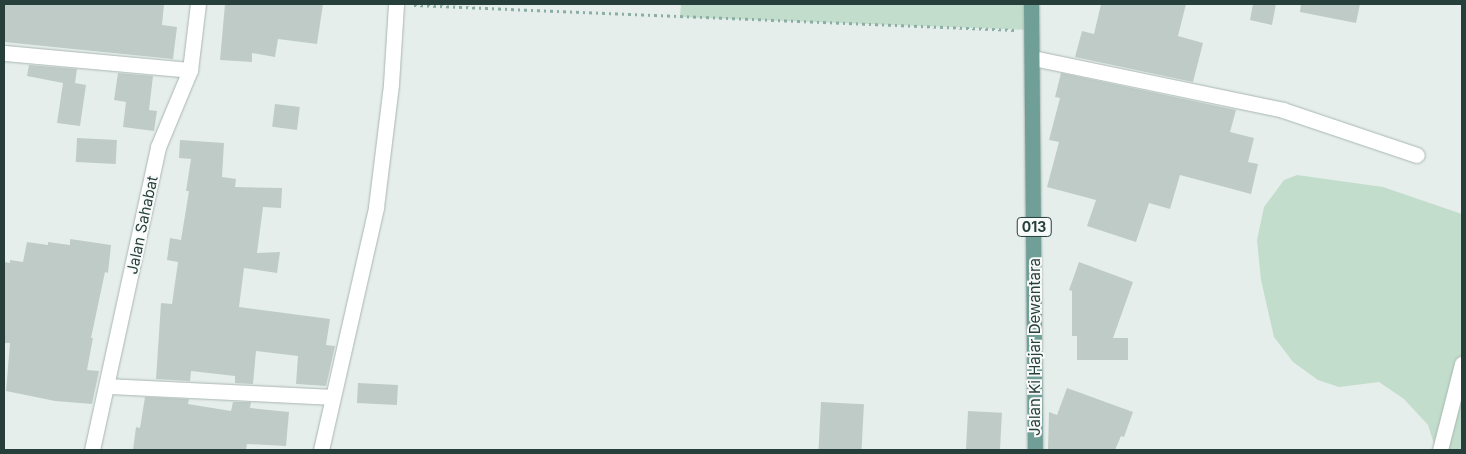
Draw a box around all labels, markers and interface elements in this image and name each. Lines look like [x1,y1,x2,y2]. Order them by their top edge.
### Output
street label: Jalan Sahabat [123,174,161,276]
road number: 013 [1016,216,1052,238]
street label: Jalan Ki Hajar Dewantara [1026,258,1044,436]

